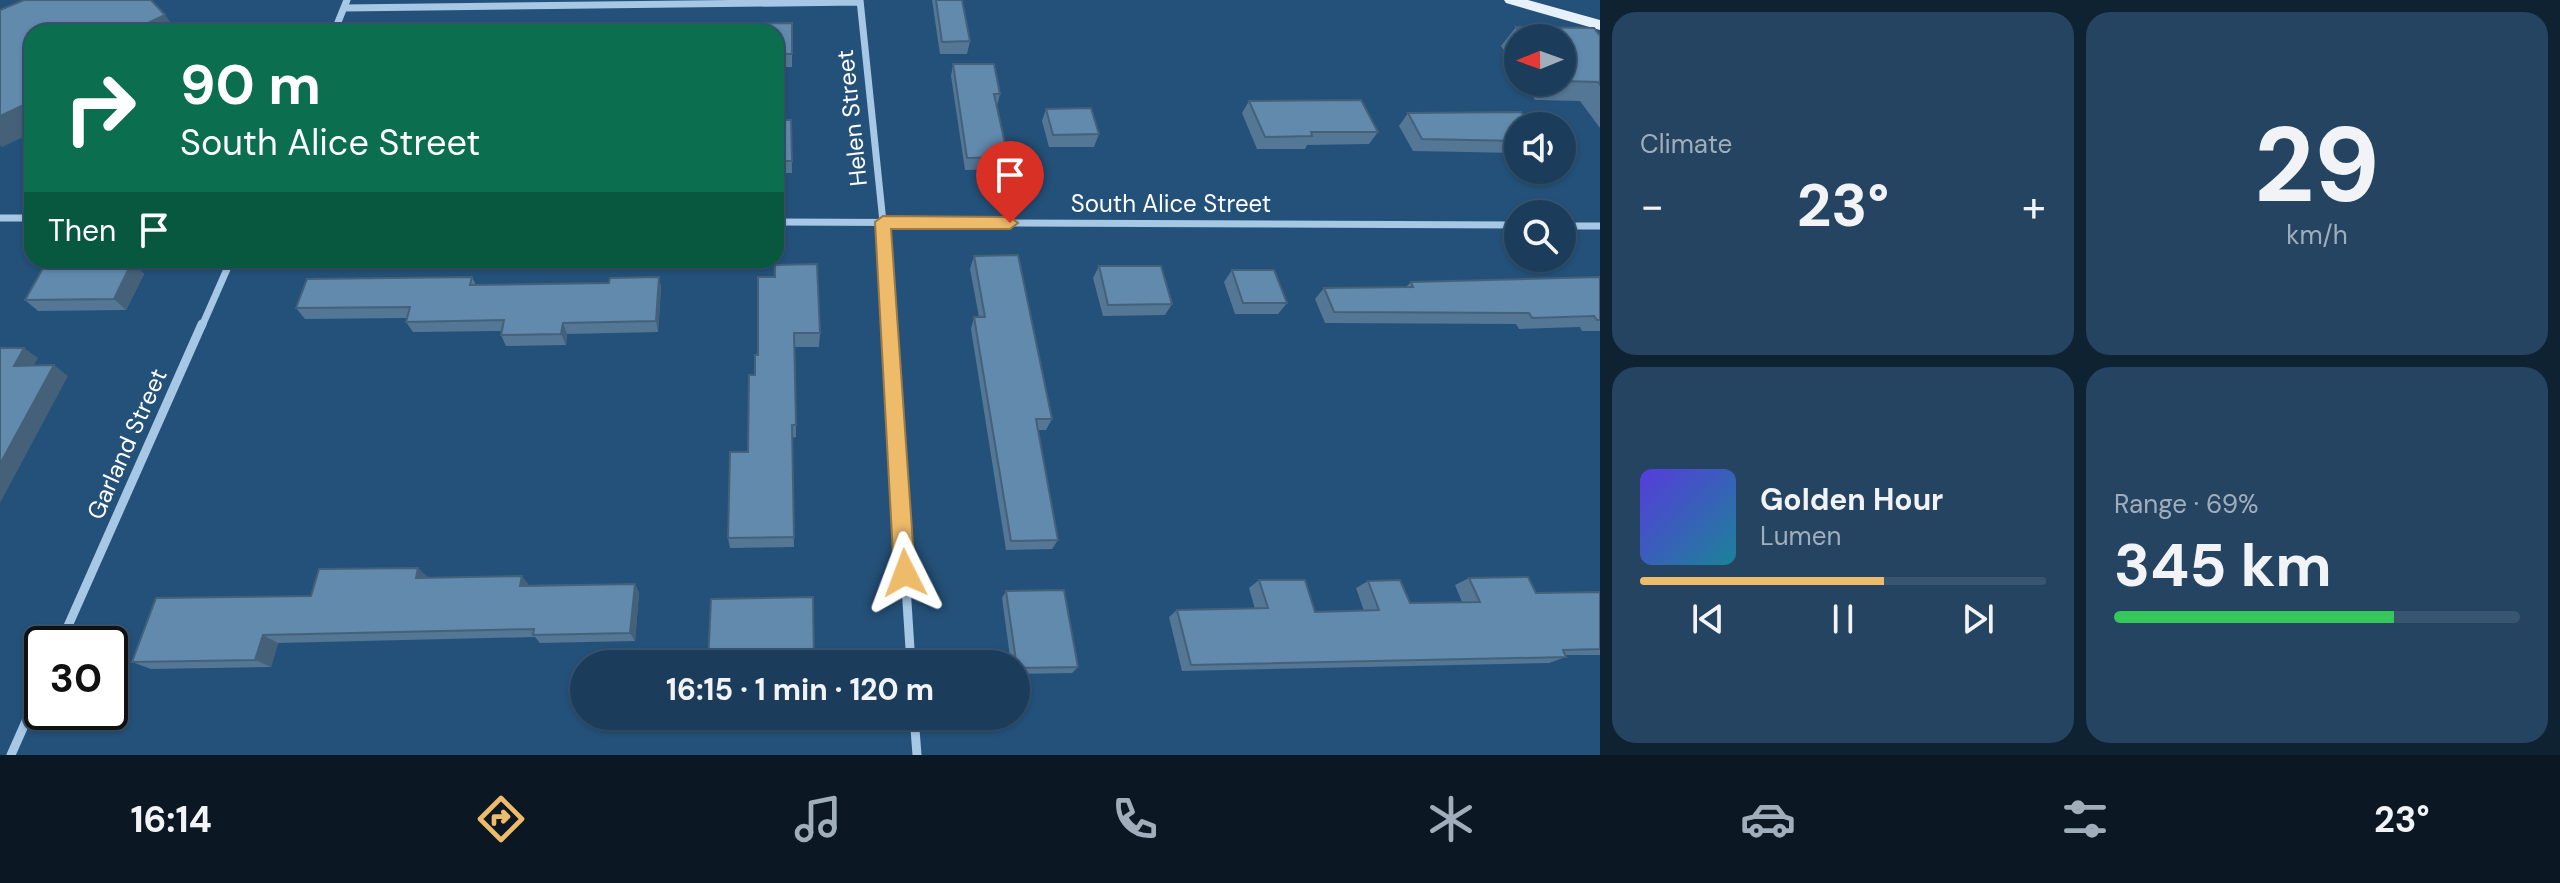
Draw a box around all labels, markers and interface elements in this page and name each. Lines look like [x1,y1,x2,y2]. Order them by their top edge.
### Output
north arrow [1504,24,1576,96]
map controls [1504,24,1576,272]
text: 90 m [180,48,321,121]
street label: Helen Street [829,48,874,188]
icon: right [48,56,152,160]
text: 29 [2254,98,2380,233]
button: sound [1504,112,1576,184]
text: South Alice Street [180,119,480,166]
text: Climate [1640,127,1732,161]
pin [976,141,1044,223]
icon: arrive [988,153,1032,197]
text: 23° [1797,166,1889,245]
text: − [1640,177,1664,235]
text: + [2022,177,2046,235]
street label: South Alice Street [1071,188,1271,219]
button: search [1504,200,1576,272]
icon: arrive [132,208,176,252]
text: Then [48,211,116,250]
text: km/h [2286,218,2348,252]
street label: Garland Street [79,364,174,524]
text: Golden Hour [1760,480,1943,519]
text: Range · 69% [2114,487,2258,521]
text: Lumen [1760,519,1841,553]
text: 345 km [2114,526,2332,605]
position arrow [863,531,947,615]
icon: previous [1686,597,1730,641]
icon: pause [1821,597,1865,641]
icon: next [1956,597,2000,641]
speed limit sign: 30 [24,626,128,730]
text: 16:15 · 1 min · 120 m [666,670,934,709]
icon: directions [473,791,529,847]
icon: music [790,791,846,847]
icon: phone [1107,791,1163,847]
icon: climate [1423,791,1479,847]
icon: car [1740,791,1796,847]
icon: filters [2057,791,2113,847]
text: 16:14 [130,796,212,843]
text: 23° [2374,796,2429,843]

